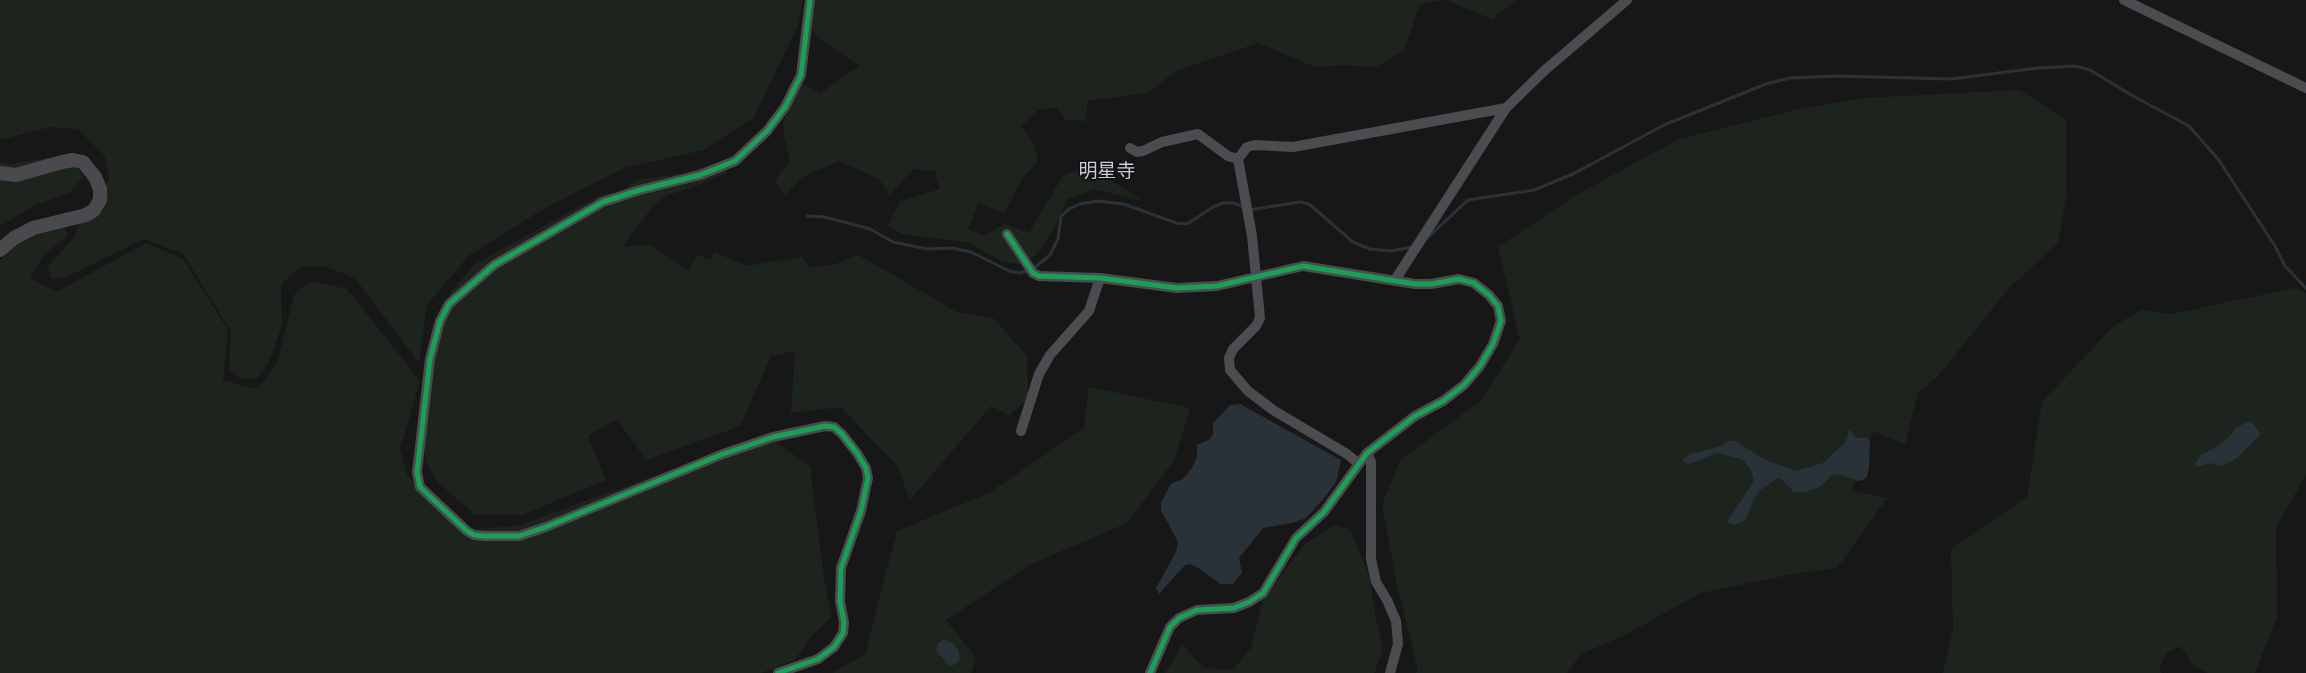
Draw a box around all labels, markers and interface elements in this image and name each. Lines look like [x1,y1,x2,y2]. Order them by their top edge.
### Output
district label: 明星寺 [1079,161,1135,183]

